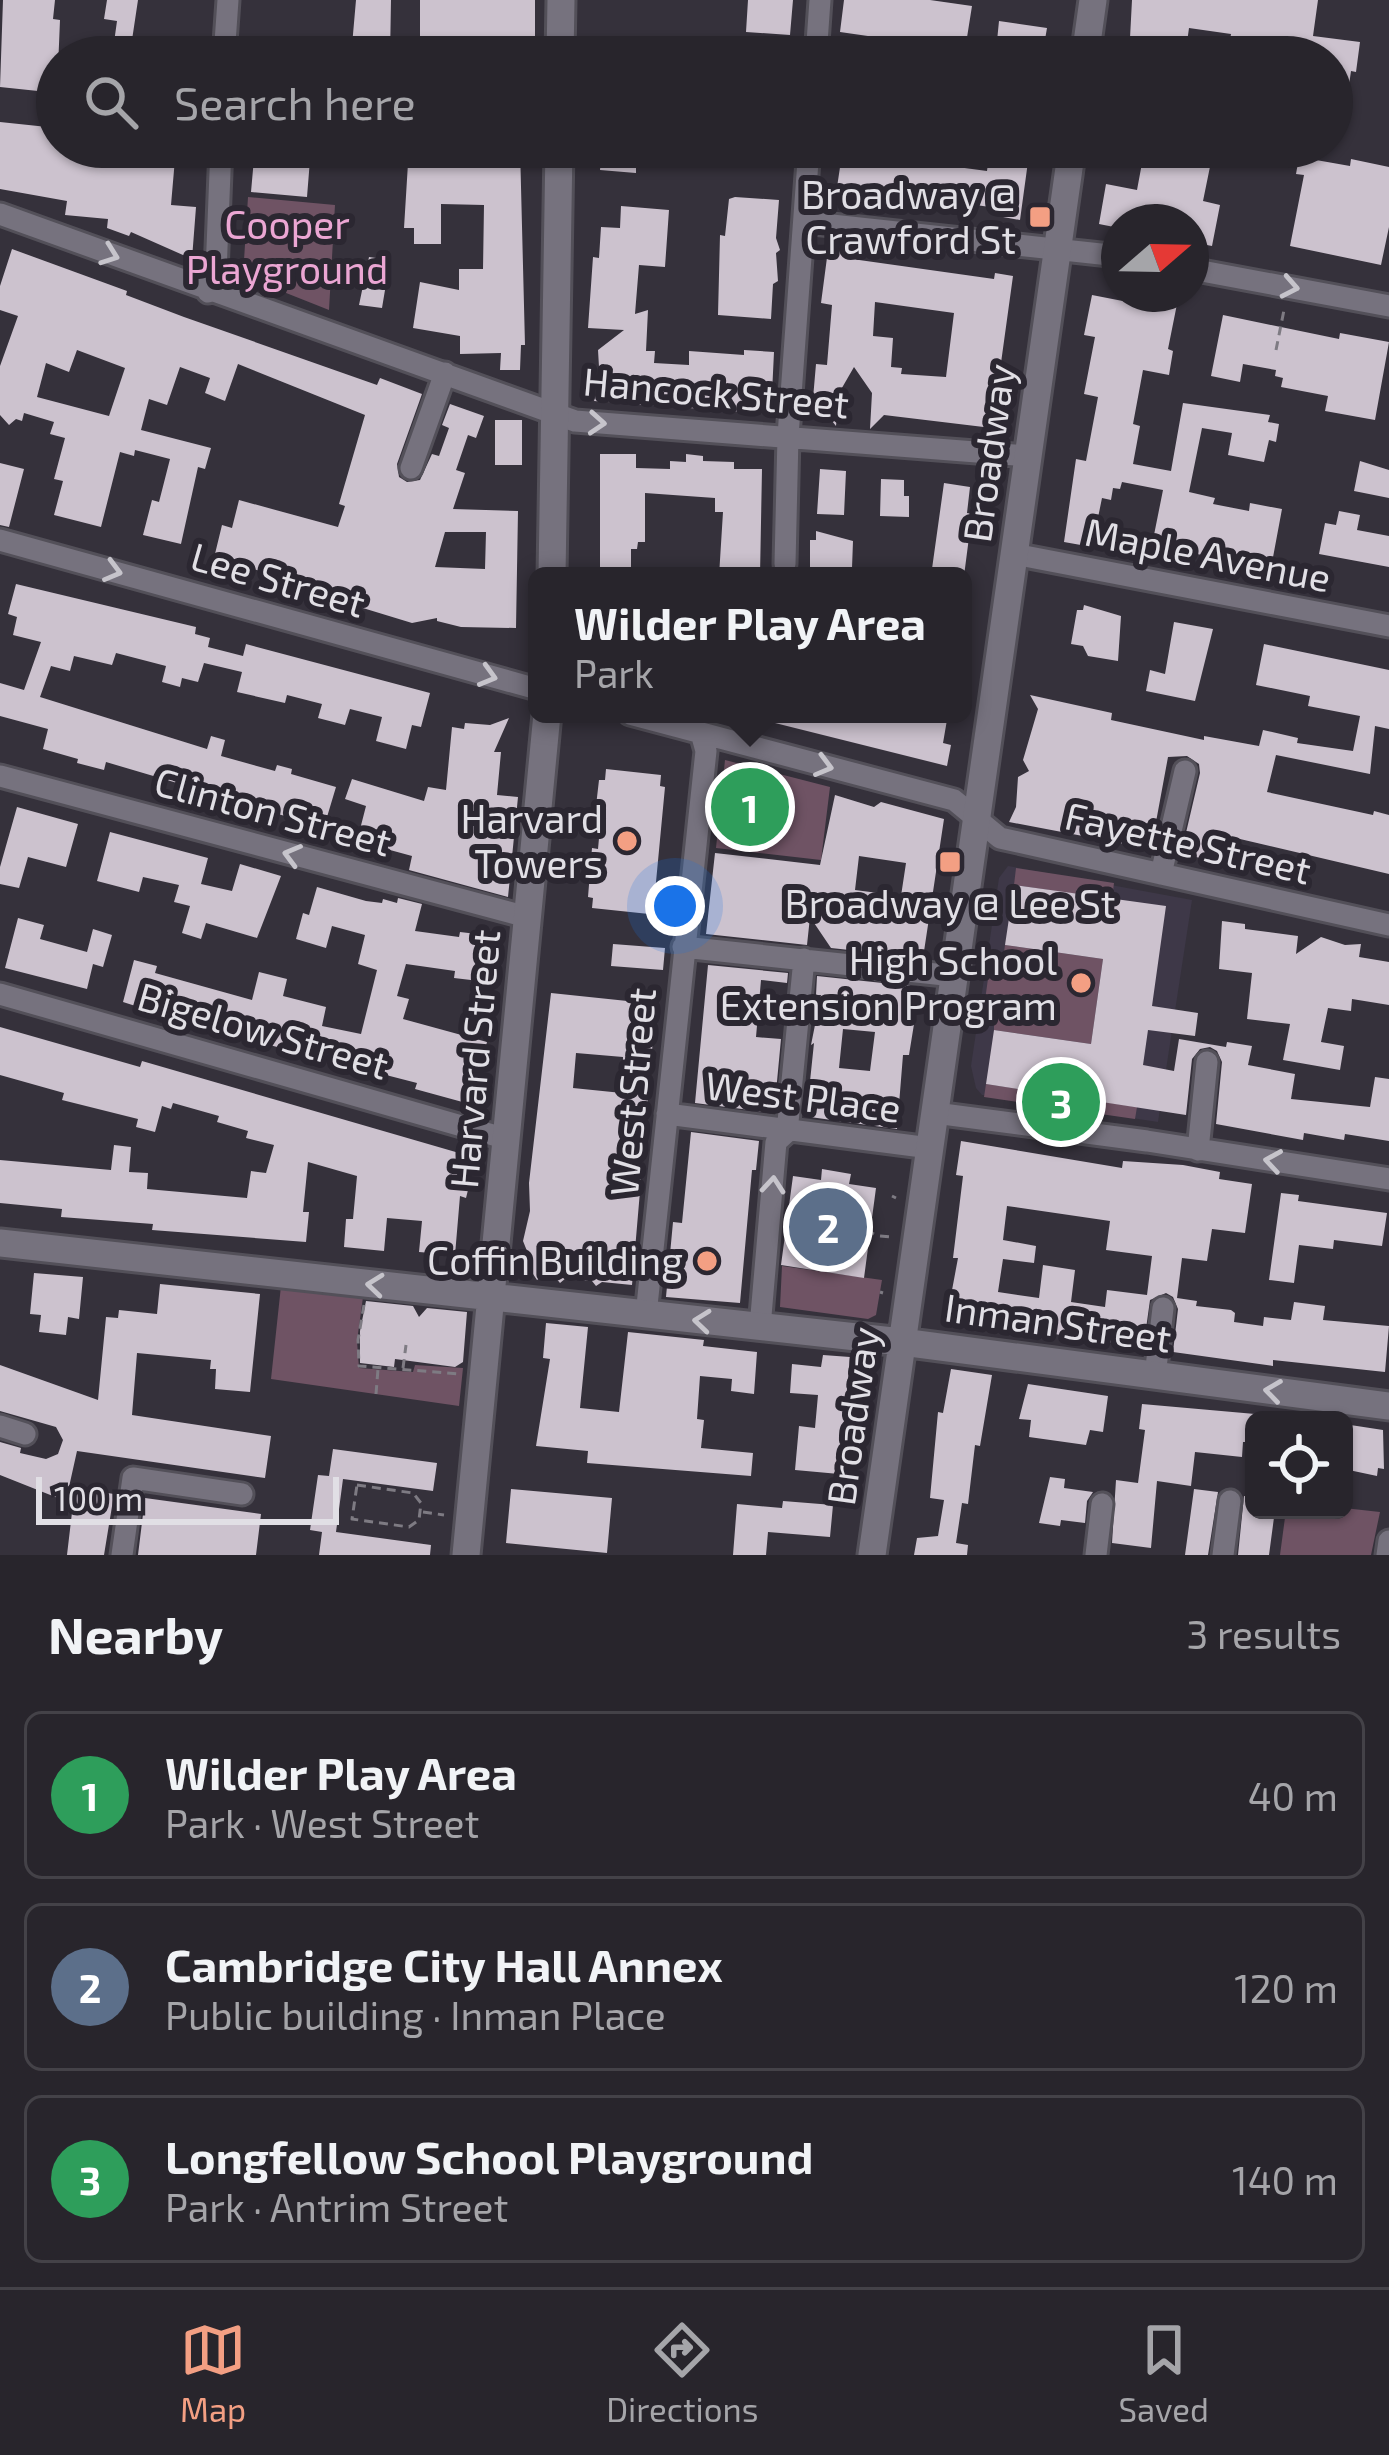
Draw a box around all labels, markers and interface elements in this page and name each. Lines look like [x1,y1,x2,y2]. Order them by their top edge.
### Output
search box [36,36,1353,168]
icon: search [78,69,144,135]
text: Search here [174,75,416,129]
place label: Broadway @ Crawford St [801,170,1016,262]
park label: Cooper Playground [186,200,388,292]
marker: Broadway @ Crawford St [1027,204,1053,230]
north arrow [1101,204,1209,312]
one-way arrow [98,241,119,266]
one-way arrow [1280,273,1300,299]
street label: Hancock Street [581,356,851,427]
street label: Broadway [952,361,1023,545]
one-way arrow [588,409,607,435]
street label: Maple Avenue [1081,507,1335,600]
street label: Lee Street [186,531,371,626]
one-way arrow [102,557,123,582]
popup [528,567,972,723]
text: Wilder Play Area [574,595,926,649]
text: Park [574,649,654,696]
one-way arrow [478,661,498,686]
one-way arrow [813,751,833,776]
street label: Clinton Street [150,756,397,865]
pin: 1 [711,762,789,852]
street label: Fayette Street [1061,790,1316,893]
place label: Harvard Towers [460,794,603,886]
marker: Harvard Towers [614,828,640,854]
one-way arrow [283,844,303,869]
marker: Broadway @ Lee St [937,849,963,875]
your location [645,876,705,936]
place label: Broadway @ Lee St [785,879,1115,926]
street label: Harvard Street [439,927,508,1190]
place label: High School Extension Program [720,936,1057,1028]
marker: High School Extension Program [1068,970,1094,996]
street label: Bigelow Street [133,971,394,1088]
street label: West Street [599,986,664,1198]
pin: 3 [1022,1057,1100,1147]
street label: West Place [703,1060,903,1131]
one-way arrow [1264,1149,1283,1175]
one-way arrow [759,1175,785,1194]
pin: 2 [789,1182,867,1272]
place label: Coffin Building [427,1236,683,1283]
marker: Coffin Building [694,1248,720,1274]
one-way arrow [365,1273,385,1299]
street label: Inman Street [942,1282,1174,1361]
one-way arrow [693,1309,712,1334]
street label: Broadway [816,1324,887,1508]
one-way arrow [1263,1379,1283,1405]
map controls [1245,1411,1353,1519]
button: locate [1245,1411,1353,1519]
scale bar [36,1471,339,1524]
text: 100 m [54,1478,143,1518]
text: Nearby [48,1603,223,1664]
text: 3 results [1187,1610,1341,1657]
text: Wilder Play Area [165,1745,517,1799]
text: 1 [82,1772,98,1819]
text: 40 m [1248,1772,1338,1819]
text: Park · West Street [165,1799,479,1846]
text: Cambridge City Hall Annex [165,1937,723,1991]
text: 2 [79,1964,101,2011]
text: 120 m [1234,1964,1338,2011]
text: Public building · Inman Place [165,1991,666,2038]
text: Longfellow School Playground [165,2129,813,2183]
text: 3 [79,2156,101,2203]
text: 140 m [1232,2156,1338,2203]
text: Park · Antrim Street [165,2183,508,2230]
tab: Map [180,2317,246,2429]
tab: Directions [606,2317,758,2429]
tab: Saved [1118,2317,1209,2429]

